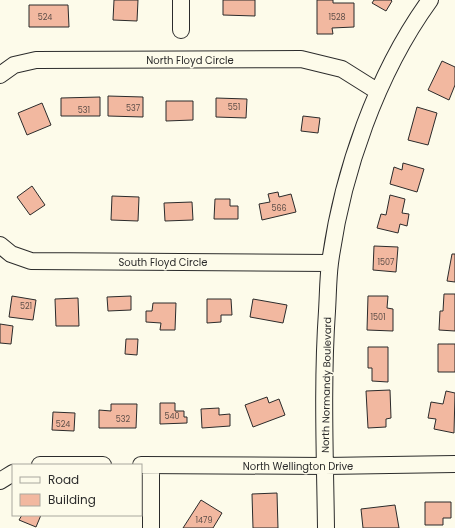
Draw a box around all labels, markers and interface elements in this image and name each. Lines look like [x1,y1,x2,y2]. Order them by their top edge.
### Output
house number: 524 [38,12,52,23]
house number: 1528 [328,12,346,23]
street label: North Floyd Circle [146,53,234,68]
house number: 551 [228,102,240,113]
house number: 537 [126,103,141,114]
house number: 531 [78,105,90,116]
house number: 566 [271,203,287,214]
street label: South Floyd Circle [119,255,207,270]
house number: 1507 [378,257,395,268]
house number: 521 [20,301,32,312]
house number: 1501 [370,312,386,323]
street label: North Normandy Boulevard [318,317,335,453]
house number: 540 [164,411,180,422]
house number: 532 [116,414,131,425]
house number: 524 [56,419,70,430]
street label: North Wellington Drive [243,459,353,474]
legend [12,464,142,516]
text: Road [48,471,79,488]
text: Building [48,491,96,508]
house number: 1479 [196,515,213,526]

